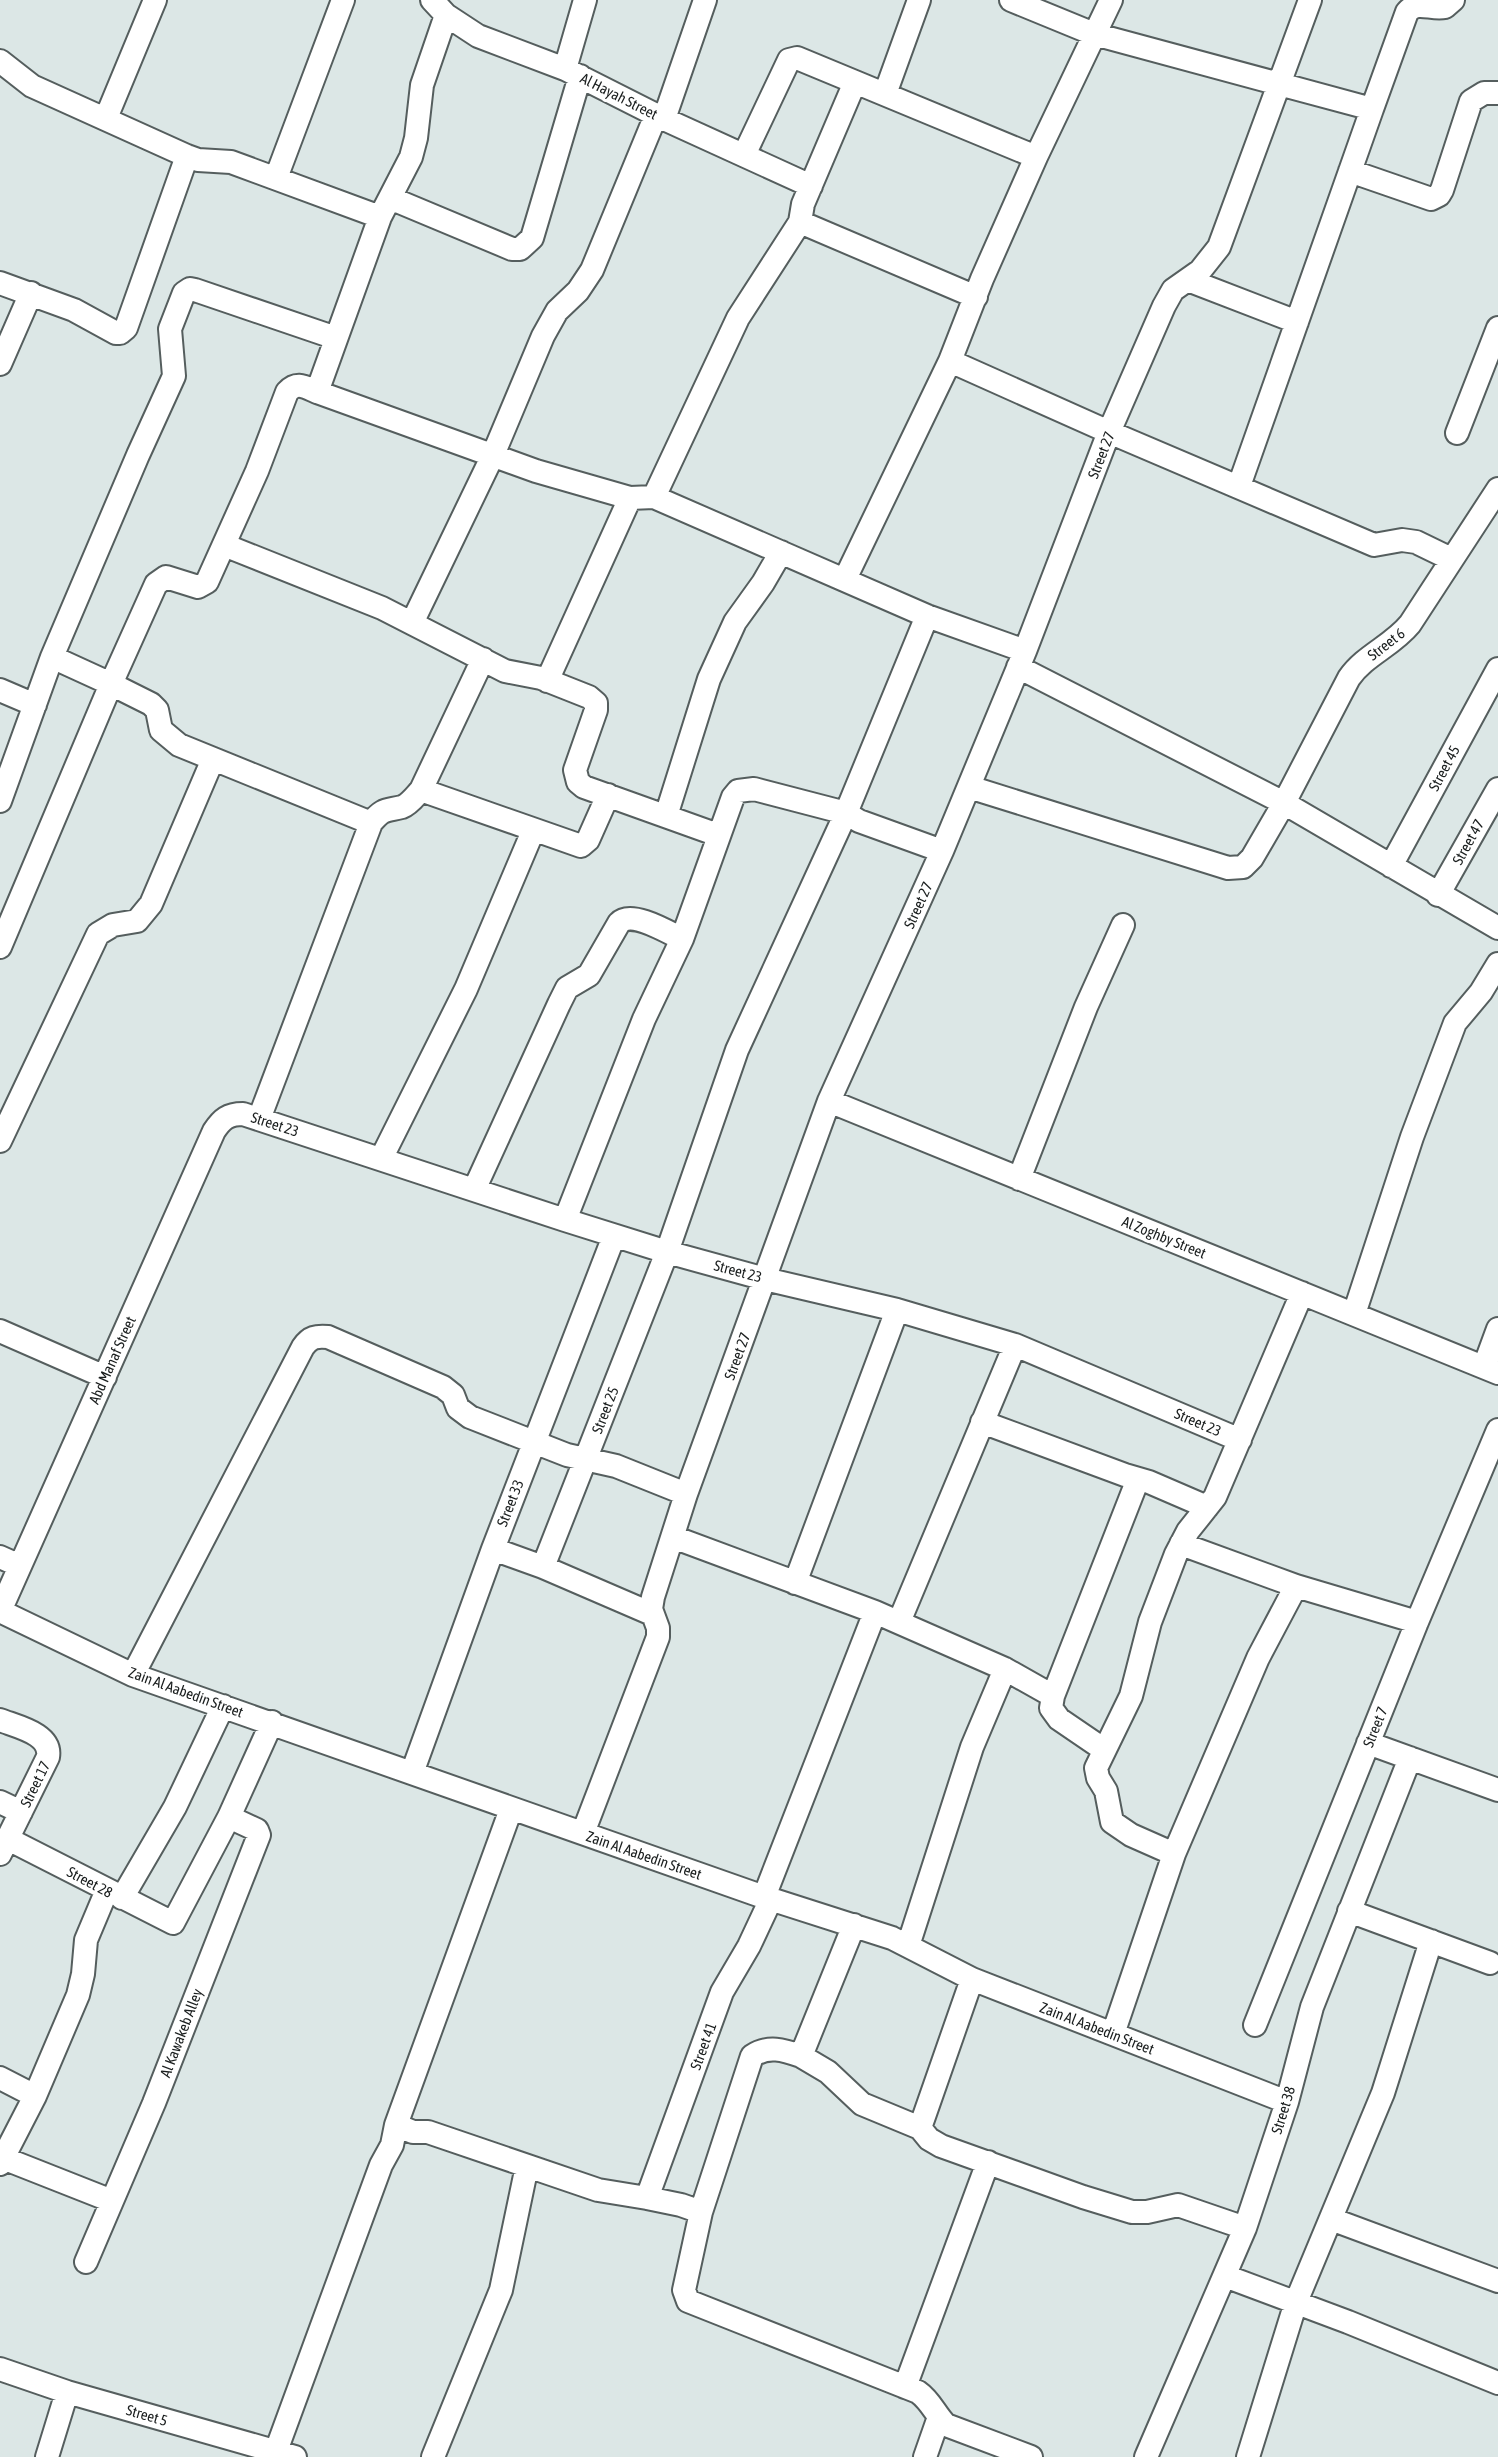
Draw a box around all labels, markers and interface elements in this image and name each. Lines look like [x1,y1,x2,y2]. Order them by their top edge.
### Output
street label: Al Hayah Street [578,69,660,123]
street label: Street 27 [1084,429,1118,481]
street label: Street 6 [1364,624,1408,664]
street label: Street 45 [1425,742,1463,794]
street label: Street 47 [1449,816,1487,868]
street label: Street 27 [900,879,936,931]
street label: Street 23 [249,1108,301,1140]
street label: Al Zoghby Street [1120,1212,1208,1262]
street label: Street 23 [712,1256,764,1286]
street label: Abd Manaf Street [85,1314,139,1406]
street label: Street 27 [721,1330,753,1382]
street label: Street 25 [588,1384,622,1436]
street label: Street 23 [1172,1405,1224,1439]
street label: Street 33 [493,1477,527,1529]
street label: Zain Al Aabedin Street [126,1663,246,1721]
street label: Street 7 [1359,1704,1391,1750]
street label: Street 17 [17,1758,53,1810]
street label: Zain Al Aabedin Street [584,1827,704,1883]
street label: Street 28 [64,1863,116,1901]
street label: Al Kawakeb Alley [156,1986,206,2080]
street label: Zain Al Aabedin Street [1038,1998,1156,2058]
street label: Street 41 [687,2020,719,2072]
street label: Street 38 [1268,2084,1298,2136]
street label: Street 5 [124,2401,170,2429]

